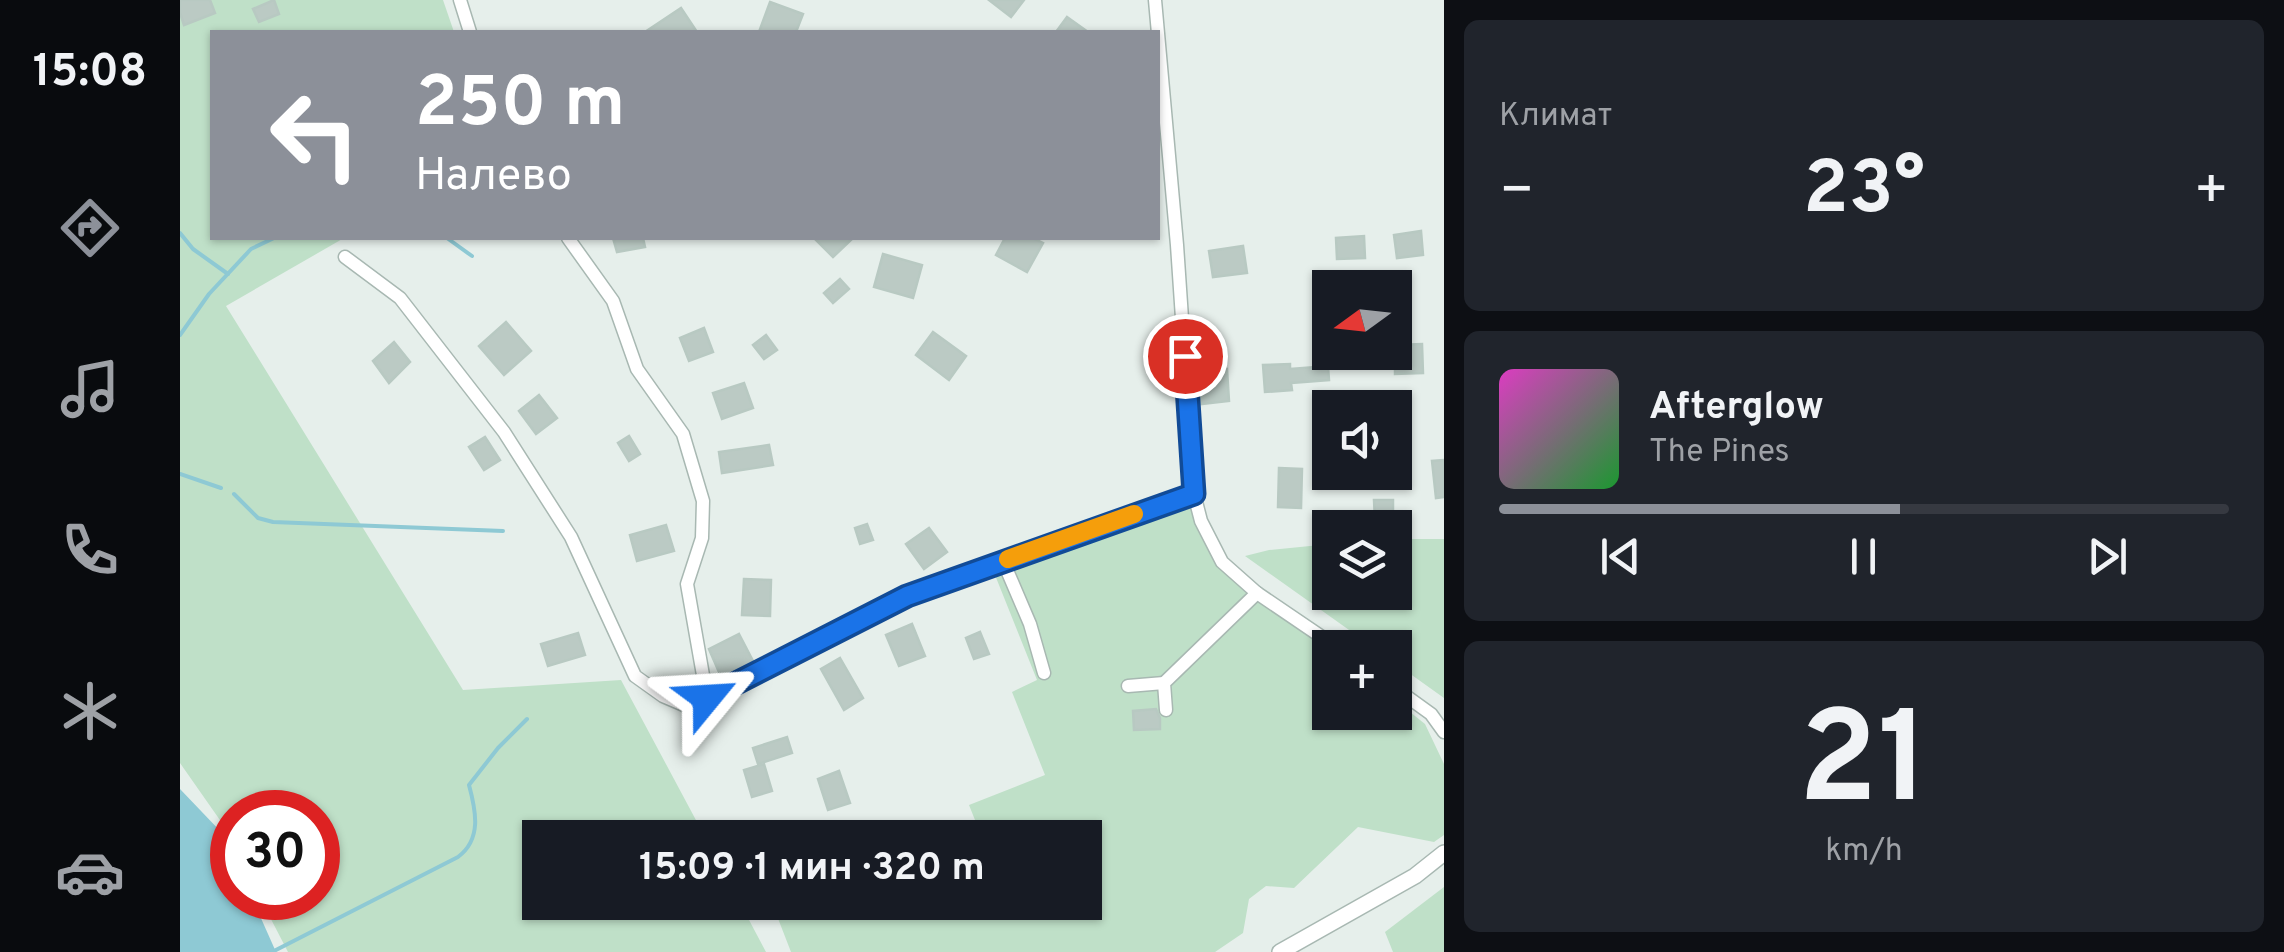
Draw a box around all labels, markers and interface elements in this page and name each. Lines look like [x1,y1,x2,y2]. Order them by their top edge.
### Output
text: 15:08 [33,45,147,102]
text: 250 m [415,62,625,151]
icon: left [250,70,380,200]
text: Климат [1499,97,1612,137]
text: 23° [1803,145,1925,240]
text: Налево [415,149,572,206]
text: − [1499,158,1534,228]
text: + [2194,158,2229,228]
icon: directions [55,193,125,263]
north arrow [1312,270,1412,370]
map controls [1312,270,1412,730]
pin [1143,314,1228,399]
icon: arrive [1158,329,1213,384]
icon: music [55,354,125,424]
text: Afterglow [1649,384,1824,433]
button: sound [1312,390,1412,490]
text: The Pines [1649,433,1790,473]
button: layers [1312,510,1412,610]
icon: phone [55,515,125,585]
icon: previous [1593,529,1648,584]
icon: pause [1836,529,1891,584]
icon: next [2080,529,2135,584]
button: + [1312,630,1412,730]
position arrow [655,646,759,750]
icon: climate [55,676,125,746]
text: 21 [1798,684,1930,849]
speed limit sign: 30 [210,790,340,920]
text: km/h [1825,832,1903,872]
icon: car [55,837,125,907]
text: 15:09 · 1 мин · 320 m [639,845,985,894]

